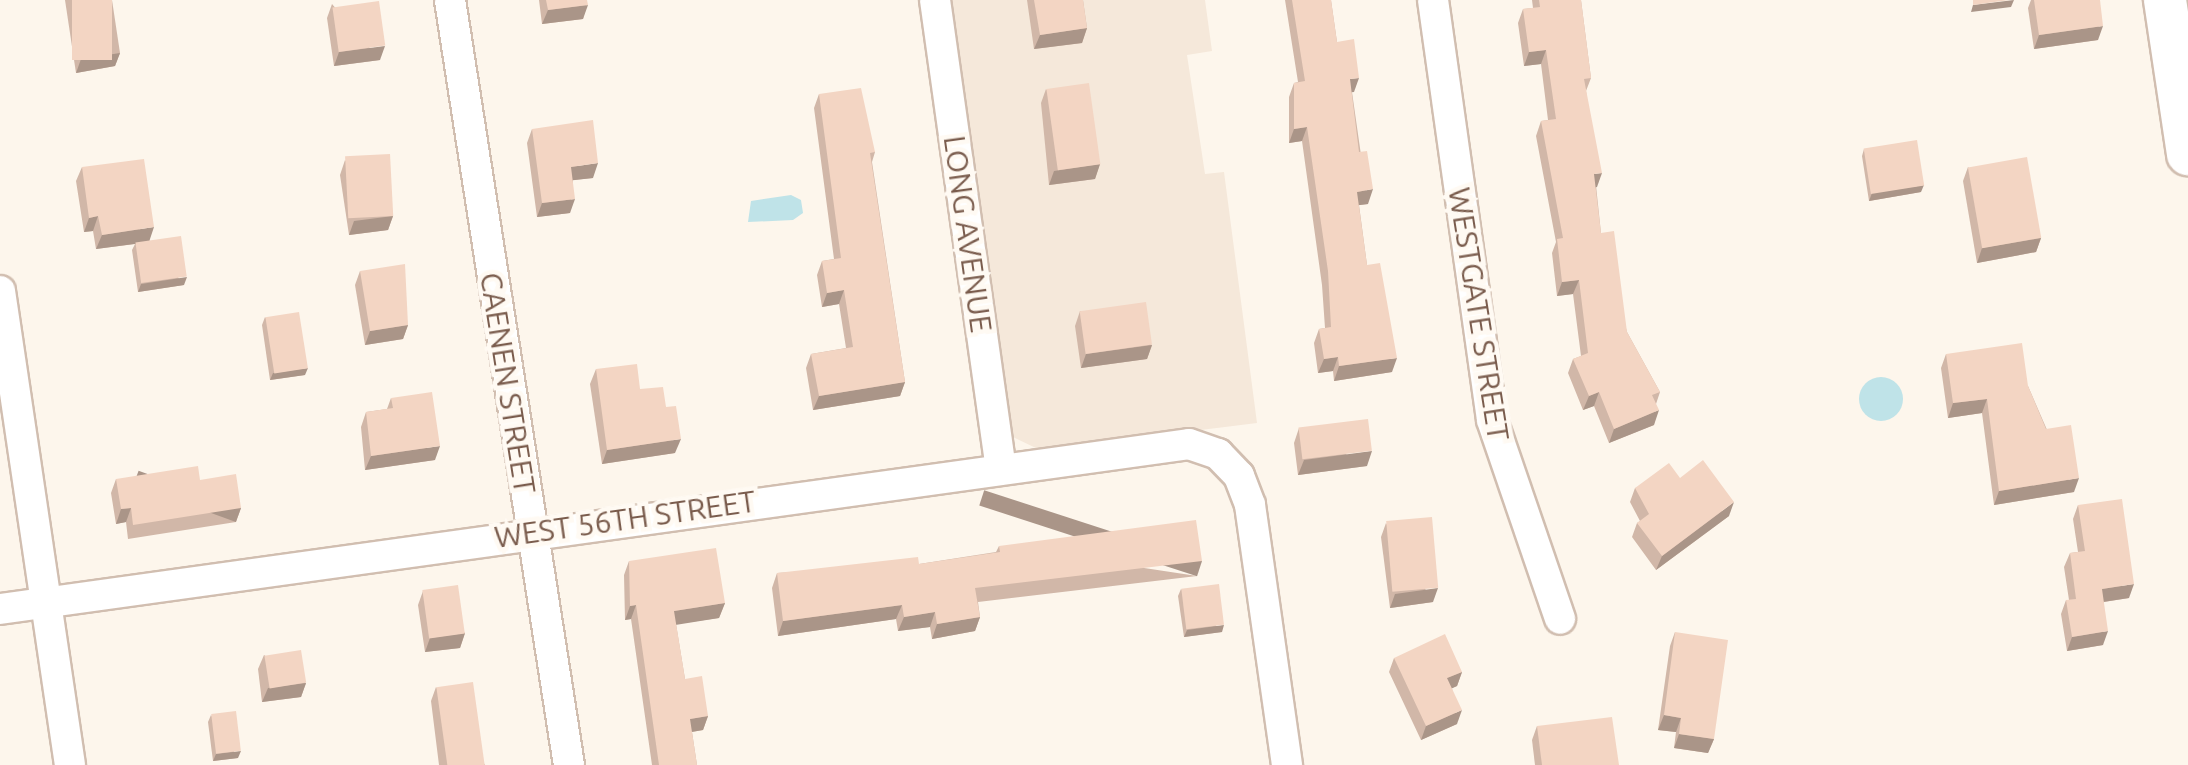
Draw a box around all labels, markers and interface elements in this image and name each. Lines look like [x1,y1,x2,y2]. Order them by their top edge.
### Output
street label: LONG AVENUE [936,133,1000,335]
street label: WESTGATE STREET [1441,185,1517,443]
street label: CAENEN STREET [473,270,543,496]
street label: WEST 56TH STREET [492,483,758,555]

